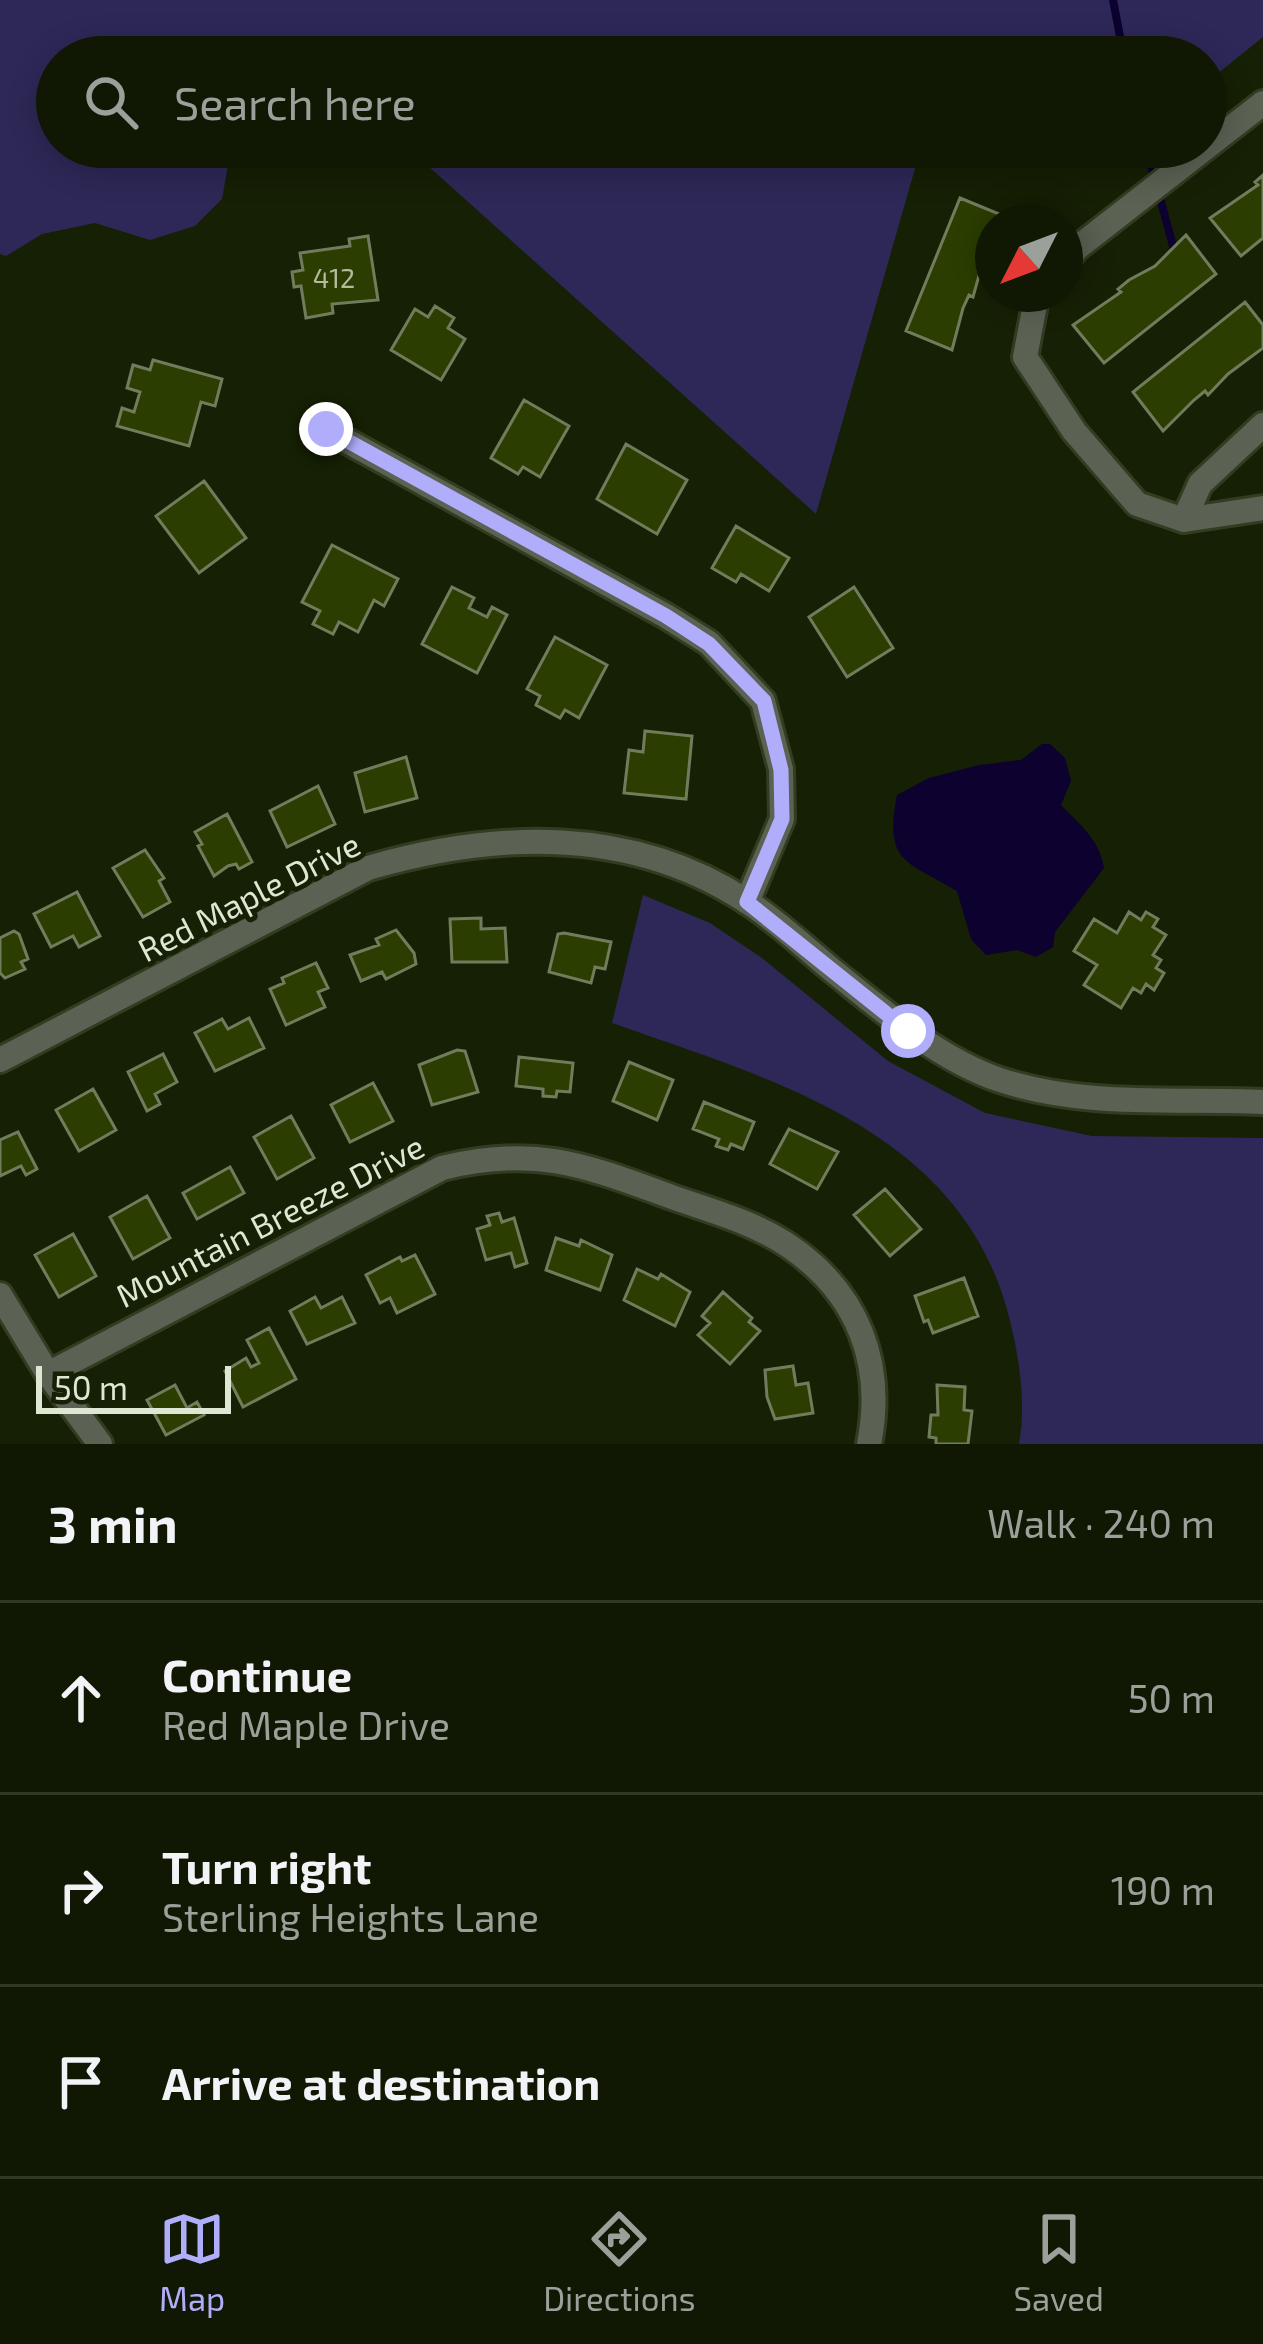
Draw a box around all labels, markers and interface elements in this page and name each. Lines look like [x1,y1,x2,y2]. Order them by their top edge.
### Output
search box [36,36,1227,168]
icon: search [78,69,144,135]
text: Search here [174,75,416,129]
north arrow [975,204,1083,312]
house number: 412 [313,261,355,293]
route end [299,402,353,456]
street label: Red Maple Drive [131,823,366,969]
route start [881,1004,935,1058]
street label: Mountain Breeze Drive [109,1125,430,1315]
scale bar [36,1360,231,1413]
text: 50 m [54,1367,128,1407]
text: 3 min [48,1492,178,1553]
text: Walk · 240 m [987,1499,1215,1546]
text: Continue [162,1647,352,1701]
icon: ahead [48,1665,114,1731]
text: 50 m [1128,1674,1215,1721]
text: Red Maple Drive [162,1701,450,1748]
text: Turn right [162,1839,371,1893]
icon: right [48,1857,114,1923]
text: 190 m [1111,1866,1215,1913]
text: Sterling Heights Lane [162,1893,539,1940]
icon: arrive [48,2049,114,2115]
text: Arrive at destination [162,2055,600,2109]
tab: Map [159,2206,225,2318]
tab: Directions [543,2206,695,2318]
tab: Saved [1013,2206,1104,2318]

